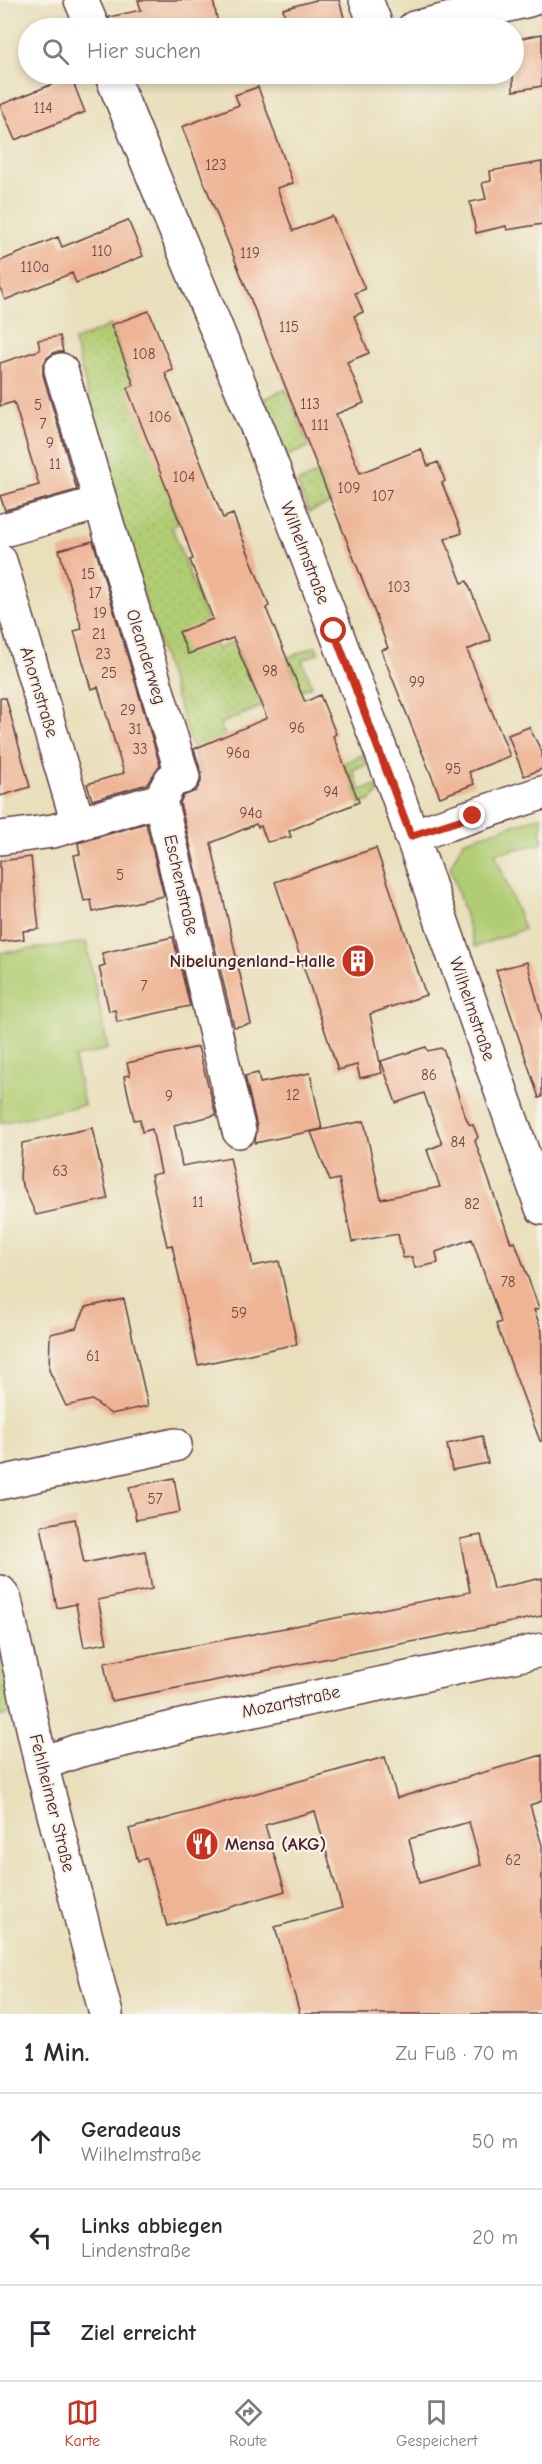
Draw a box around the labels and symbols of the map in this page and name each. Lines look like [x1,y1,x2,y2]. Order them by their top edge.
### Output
house number: 114 [33,99,53,117]
house number: 123 [205,156,227,174]
house number: 110 [91,242,113,260]
house number: 119 [240,244,260,262]
house number: 110a [21,258,49,276]
house number: 115 [279,318,299,336]
house number: 108 [133,345,155,363]
house number: 113 [300,395,320,413]
house number: 5 [34,396,42,414]
house number: 106 [148,408,172,426]
house number: 7 [39,415,47,433]
house number: 111 [311,416,329,434]
house number: 9 [46,434,54,452]
house number: 11 [49,455,61,473]
house number: 104 [173,468,195,486]
house number: 109 [337,479,361,497]
house number: 107 [372,487,394,505]
street label: Wilhelmstraße [276,499,334,607]
house number: 15 [81,565,95,583]
house number: 103 [388,578,410,596]
house number: 17 [88,584,102,602]
house number: 19 [93,604,107,622]
street label: Oleanderweg [122,607,170,707]
route start [320,617,346,643]
house number: 21 [92,625,106,643]
street label: Ahornstraße [15,644,63,740]
house number: 23 [95,645,111,663]
house number: 98 [262,662,278,680]
house number: 25 [101,664,117,682]
house number: 99 [409,673,425,691]
house number: 29 [120,701,136,719]
house number: 96 [289,719,305,737]
house number: 31 [128,720,142,738]
house number: 33 [132,740,148,758]
house number: 96a [226,744,250,762]
house number: 95 [445,760,461,778]
house number: 94 [323,783,339,801]
route end [459,802,485,828]
house number: 94a [240,804,262,822]
street label: Eschenstraße [159,833,203,937]
house number: 5 [116,866,124,884]
building icon: Nibelungenland-Halle [340,943,376,979]
place label: Nibelungenland-Halle [170,951,335,972]
street label: Wilhelmstraße [444,954,500,1064]
house number: 7 [140,977,148,995]
house number: 86 [421,1066,437,1084]
house number: 12 [286,1086,300,1104]
house number: 9 [165,1087,173,1105]
house number: 84 [451,1133,466,1151]
house number: 63 [52,1162,68,1180]
house number: 11 [192,1193,204,1211]
house number: 82 [464,1195,480,1213]
house number: 78 [501,1273,515,1291]
house number: 59 [231,1304,247,1322]
house number: 61 [86,1347,100,1365]
house number: 57 [147,1490,163,1508]
street label: Mozartstraße [240,1681,342,1723]
street label: Fehlheimer Straße [25,1732,79,1874]
restaurant icon: Mensa (AKG) [184,1826,220,1862]
place label: Mensa (AKG) [225,1834,326,1855]
house number: 62 [505,1851,521,1869]

